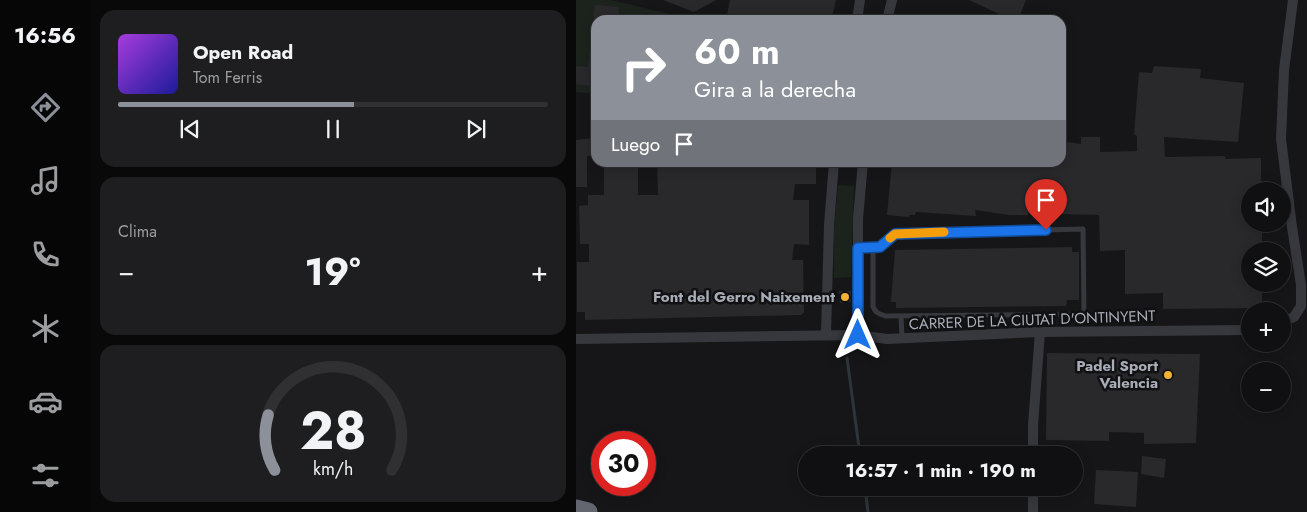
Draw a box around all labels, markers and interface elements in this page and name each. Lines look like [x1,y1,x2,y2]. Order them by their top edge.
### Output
text: 16:56 [14,19,76,51]
text: 60 m [694,27,780,77]
icon: right [611,35,676,100]
text: Open Road [193,39,293,66]
text: Tom Ferris [193,66,262,89]
text: Gira a la derecha [694,73,856,105]
icon: directions [28,90,63,125]
icon: previous [176,115,204,143]
icon: pause [319,115,347,143]
icon: next [462,115,490,143]
icon: arrive [670,130,698,158]
text: Luego [611,131,660,158]
icon: music [28,163,63,198]
pin [1025,179,1067,230]
map controls [1241,182,1291,412]
button: sound [1241,182,1291,232]
icon: arrive [1032,186,1060,214]
text: Clima [118,220,157,243]
icon: phone [28,237,63,272]
button: layers [1241,242,1291,292]
text: 19° [305,244,361,299]
text: − [118,251,135,292]
text: + [531,251,548,292]
place label: Font del Gerro Naixement [653,286,835,308]
marker: Font del Gerro Naixement [839,291,851,303]
button: + [1241,302,1291,352]
street label: CARRER DE LA CIUTAT D'ONTINYENT [908,305,1156,335]
position arrow [831,308,883,360]
icon: climate [28,311,63,346]
place label: Padel Sport Valencia [1076,355,1158,394]
button: − [1241,362,1291,412]
marker: Padel Sport Valencia [1162,369,1174,381]
icon: car [28,384,63,419]
text: 28 [300,393,366,469]
speed limit sign: 30 [591,431,656,496]
text: km/h [313,456,353,482]
text: 16:57 · 1 min · 190 m [845,457,1036,484]
icon: filters [28,458,63,493]

